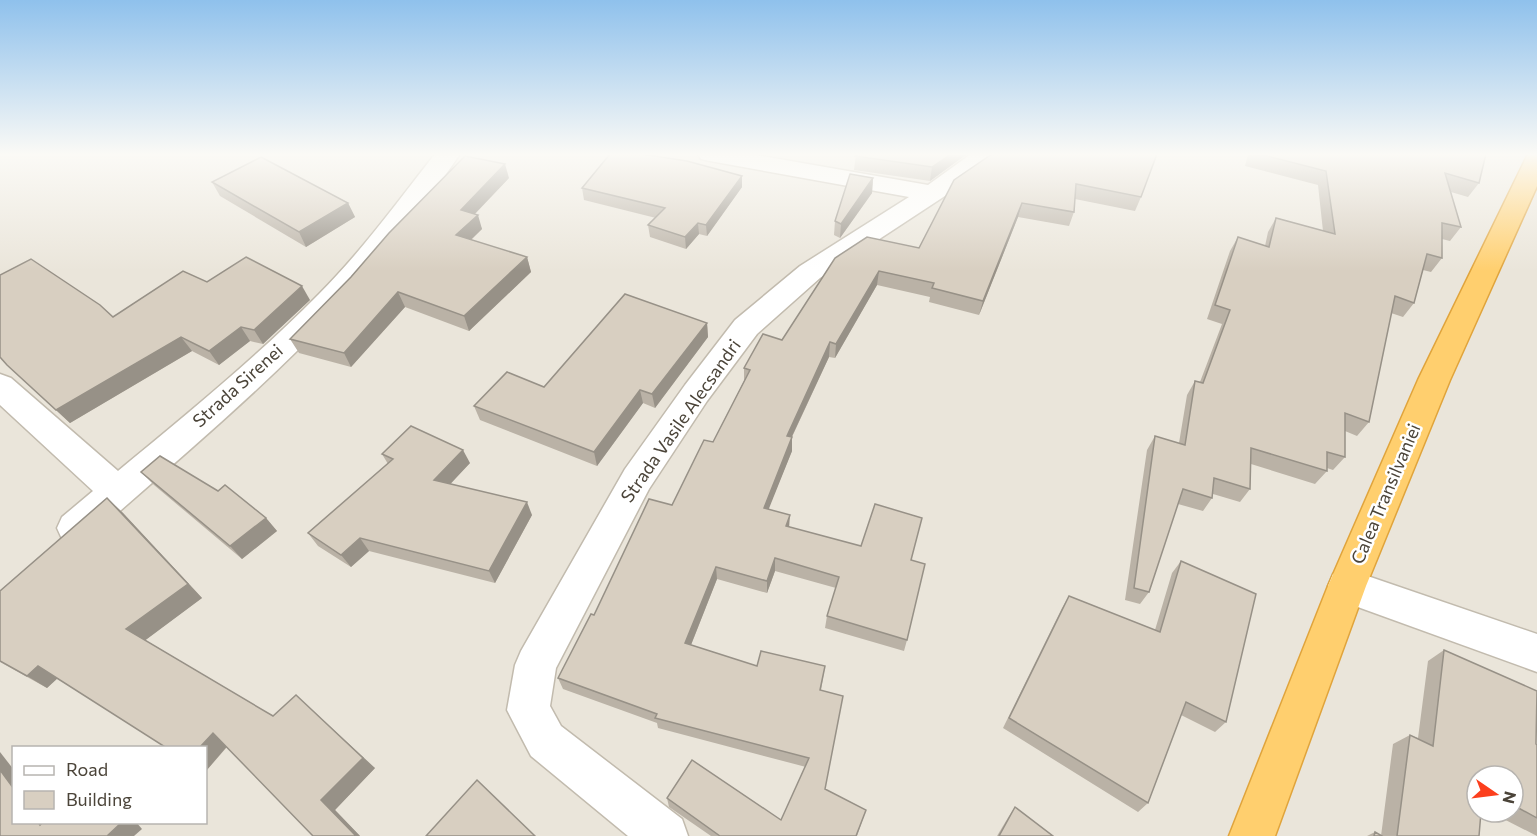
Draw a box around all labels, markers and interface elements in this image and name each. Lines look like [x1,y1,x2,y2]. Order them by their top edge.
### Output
street label: Strada Vasile Alecsandri [616,335,745,506]
street label: Strada Sirenei [188,339,287,431]
street label: Calea Transilvaniei [1346,420,1425,567]
legend [12,746,207,824]
text: Road [66,758,108,780]
north arrow [1465,764,1525,824]
text: Building [66,788,132,810]
text: N [1499,790,1521,806]

